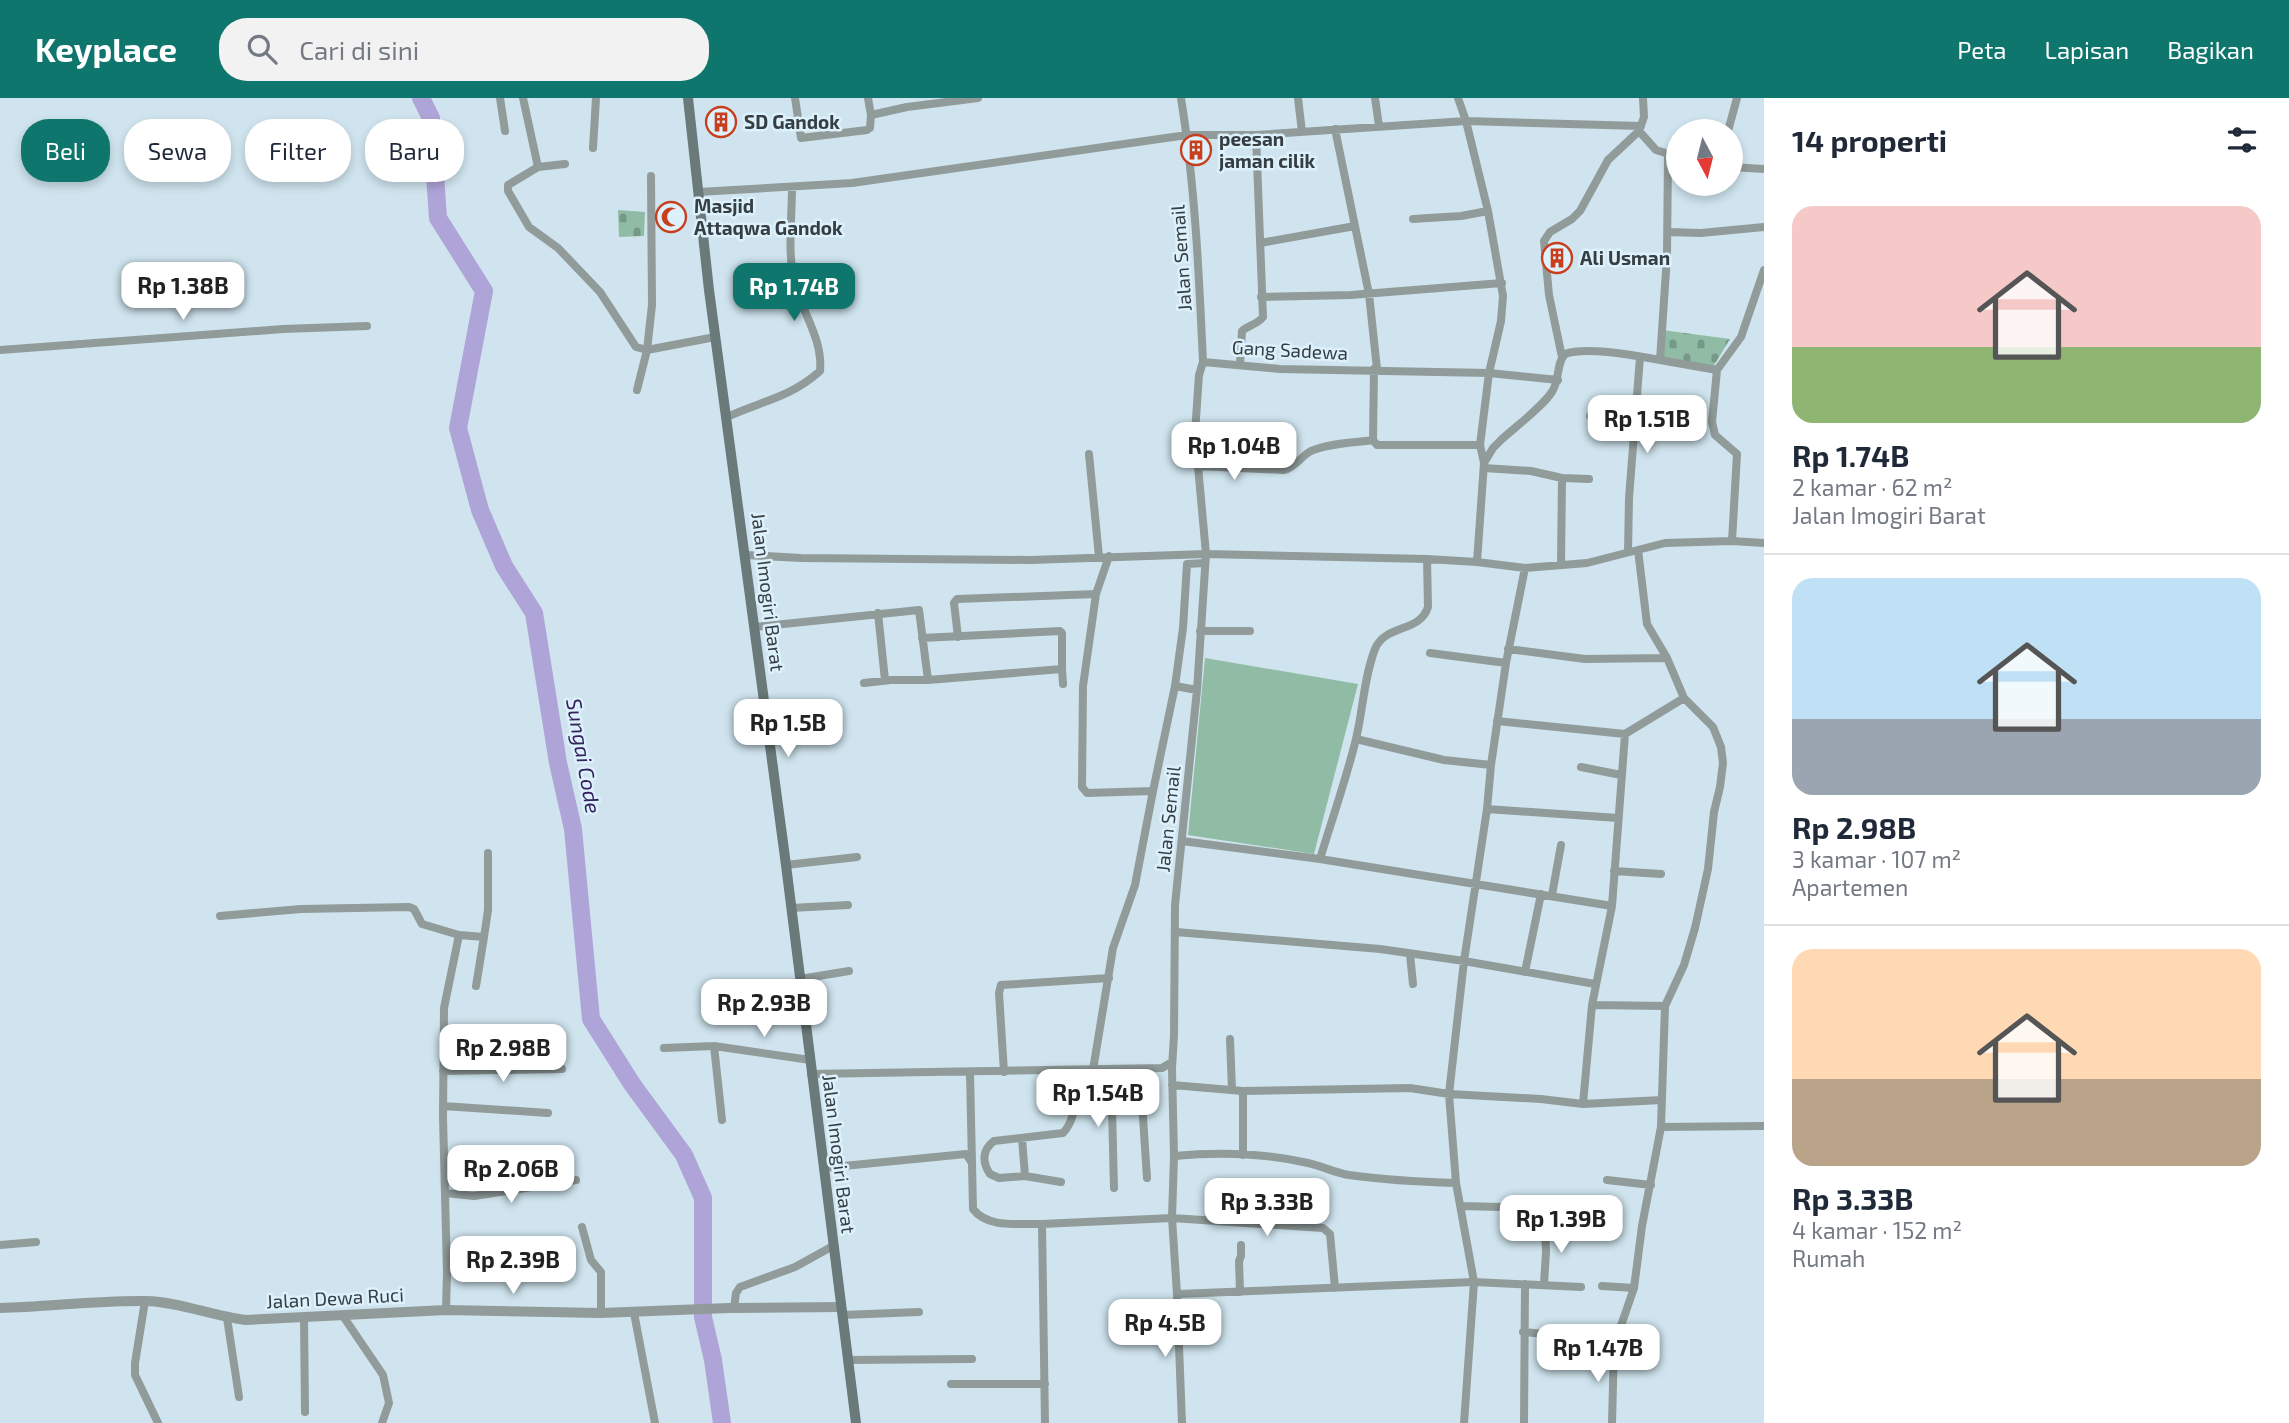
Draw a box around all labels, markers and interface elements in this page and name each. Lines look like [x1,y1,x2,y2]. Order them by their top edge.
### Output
search box [219,18,709,81]
text: Keyplace [35,29,177,69]
icon: search [243,30,281,68]
text: Cari di sini [299,34,419,65]
text: Peta [1957,35,2007,64]
text: Lapisan [2045,35,2129,64]
text: Bagikan [2167,35,2254,64]
building icon: SD Gandok [704,105,738,139]
place label: SD Gandok [744,110,840,133]
chip: Beli [21,119,110,182]
chip: Sewa [124,119,231,182]
chip: Filter [245,119,351,182]
chip: Baru [365,119,464,182]
north arrow [1666,119,1743,196]
map controls [1666,119,1743,196]
icon: filters [2223,121,2261,159]
text: 14 properti [1792,122,1947,158]
place label: peesan jaman cilik [1219,127,1316,172]
building icon: peesan jaman cilik [1179,133,1213,167]
place label: Masjid Attaqwa Gandok [694,194,843,239]
mosque icon: Masjid Attaqwa Gandok [654,200,688,234]
street label: Jalan Semail [1165,204,1196,312]
building icon: Ali Usman [1540,241,1574,275]
place label: Ali Usman [1580,246,1670,269]
icon: home [1964,252,2090,378]
pin: Rp 1.38B [111,262,255,322]
pin: Rp 1.74B [722,264,866,323]
text: Rp 1.38B [137,271,229,299]
text: Rp 1.74B [749,272,839,300]
street label: Gang Sadewa [1231,335,1349,364]
pin: Rp 1.51B [1575,396,1719,455]
text: Rp 1.51B [1604,404,1690,432]
pin: Rp 1.04B [1162,422,1306,482]
text: Rp 1.04B [1187,431,1281,459]
text: Rp 1.74B [1792,437,1909,473]
text: 2 kamar · 62 m² [1792,473,1952,501]
text: Jalan Imogiri Barat [1792,501,1986,529]
street label: Jalan Imogiri Barat [747,511,790,673]
icon: home [1964,624,2090,750]
water label: Sungai Code [562,696,607,815]
pin: Rp 1.5B [723,700,853,759]
text: Rp 1.5B [750,708,826,736]
street label: Jalan Semail [1150,764,1185,873]
text: Rp 2.98B [1792,809,1916,845]
text: 3 kamar · 107 m² [1792,845,1961,873]
text: Apartemen [1792,873,1908,901]
pin: Rp 2.93B [692,979,836,1039]
text: Rp 2.93B [717,988,811,1016]
icon: home [1964,995,2090,1121]
pin: Rp 2.98B [431,1024,575,1084]
text: Rp 2.98B [455,1033,551,1061]
pin: Rp 1.54B [1026,1070,1170,1129]
street label: Jalan Imogiri Barat [818,1073,861,1235]
text: Rp 1.54B [1052,1078,1144,1106]
pin: Rp 2.06B [439,1146,583,1205]
text: Rp 2.06B [463,1154,559,1182]
pin: Rp 3.33B [1195,1178,1339,1238]
text: Rp 3.33B [1792,1180,1913,1216]
text: Rp 3.33B [1220,1187,1314,1215]
pin: Rp 1.39B [1489,1196,1633,1255]
text: Rp 1.39B [1516,1204,1606,1232]
text: 4 kamar · 152 m² [1792,1216,1962,1244]
pin: Rp 2.39B [441,1236,585,1296]
text: Rumah [1792,1244,1865,1272]
text: Rp 2.39B [466,1245,560,1273]
street label: Jalan Dewa Ruci [266,1282,404,1313]
pin: Rp 4.5B [1100,1300,1230,1359]
text: Rp 4.5B [1124,1308,1206,1336]
pin: Rp 1.47B [1526,1324,1670,1384]
text: Rp 1.47B [1553,1333,1643,1361]

